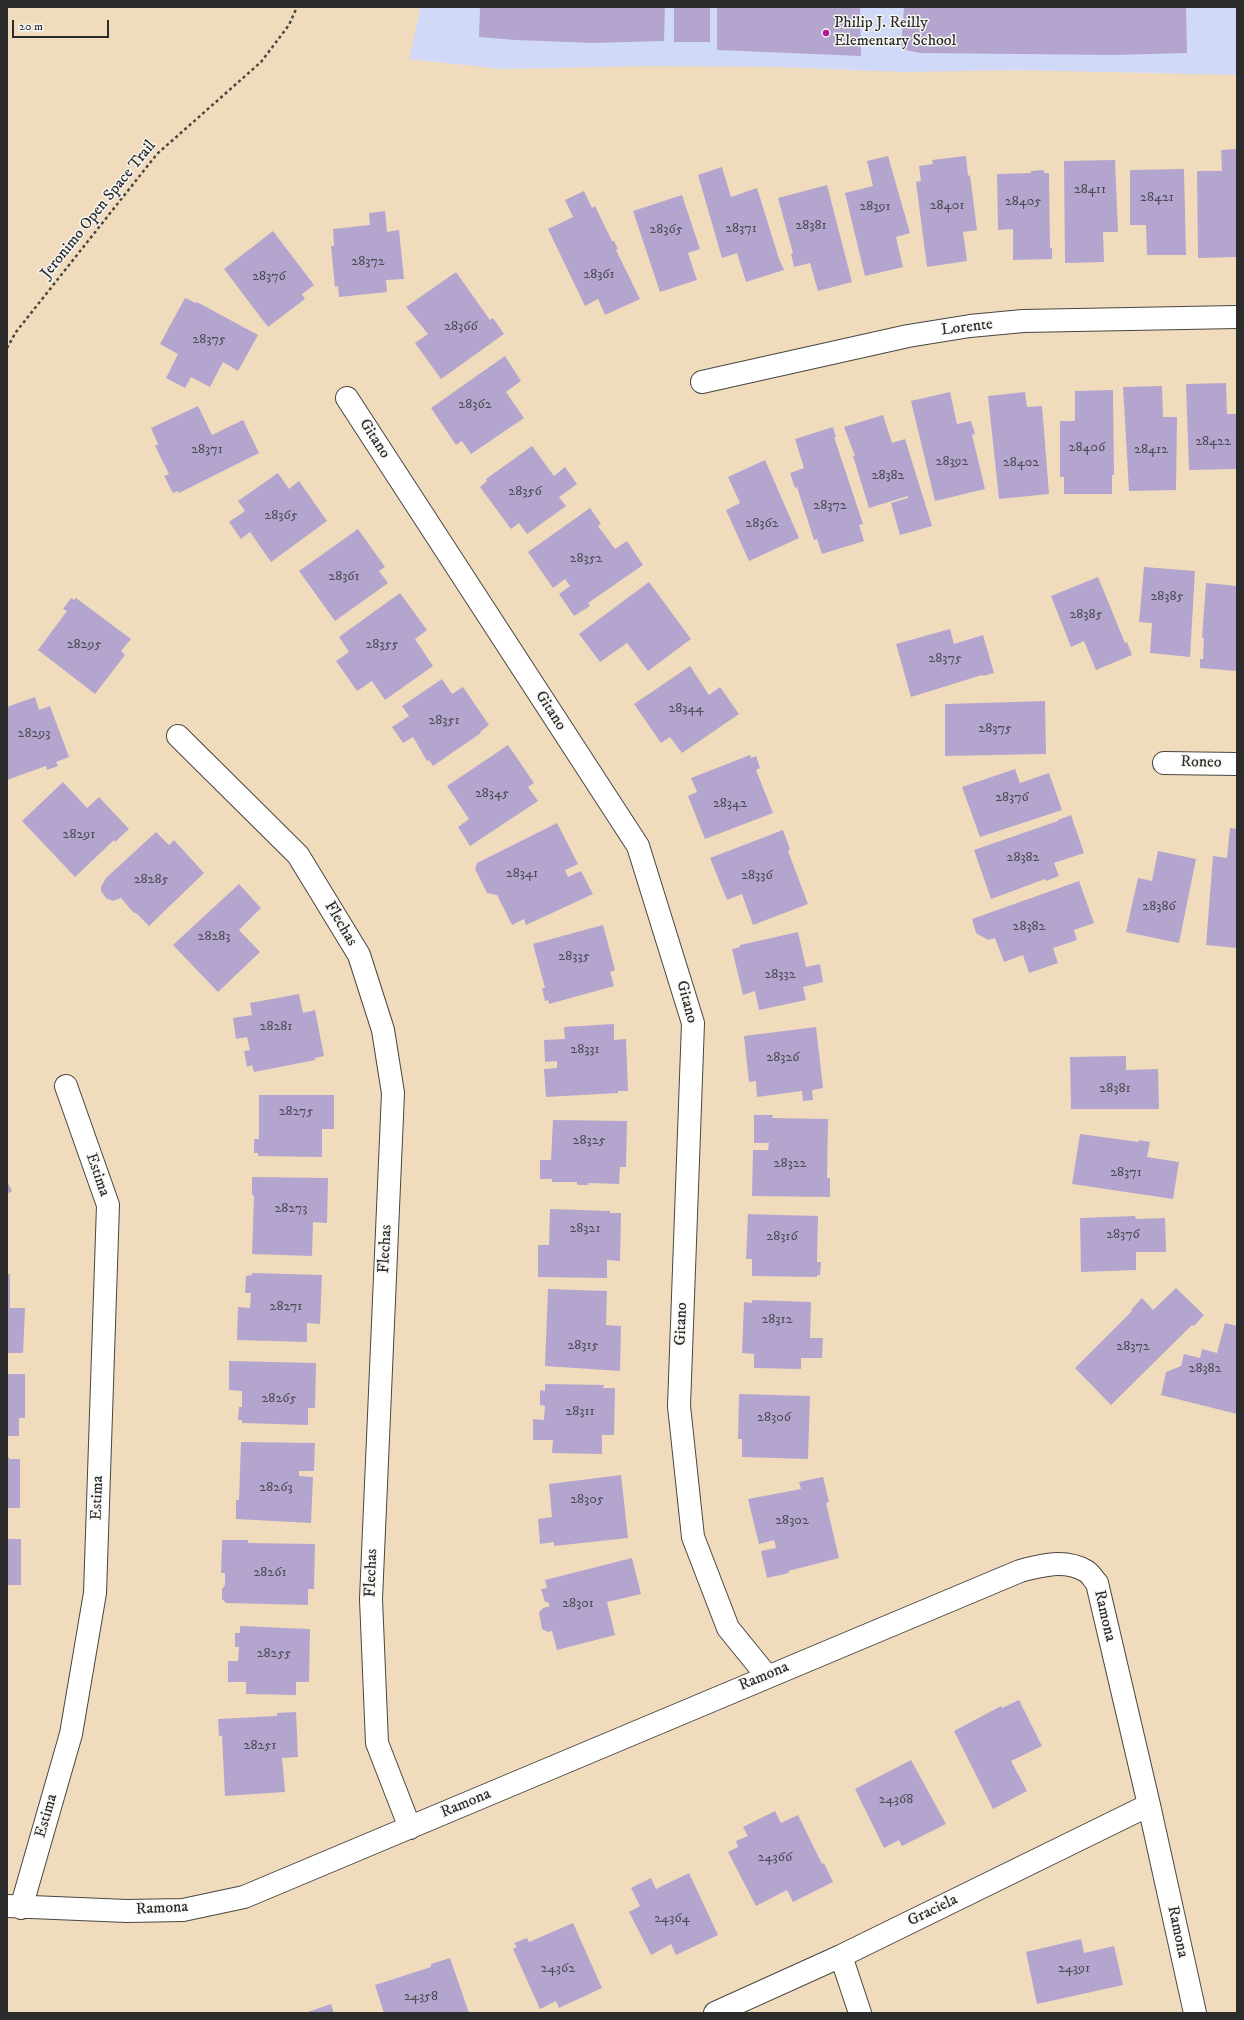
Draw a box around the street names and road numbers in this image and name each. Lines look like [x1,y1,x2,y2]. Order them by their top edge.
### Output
street label: Jeronimo Open Space Trail [37,137,161,283]
street label: Lorente [940,315,994,341]
street label: Gitano [354,416,394,462]
street label: Gitano [530,688,570,734]
street label: Roneo [1180,753,1222,773]
street label: Flechas [319,898,361,950]
street label: Gitano [671,979,701,1025]
street label: Estima [81,1151,113,1199]
street label: Flechas [375,1224,397,1274]
street label: Gitano [672,1302,692,1346]
street label: Estima [88,1475,108,1521]
street label: Flechas [362,1548,382,1598]
street label: Ramona [1089,1588,1119,1644]
street label: Ramona [736,1658,792,1696]
street label: Ramona [438,1785,494,1823]
street label: Estima [32,1792,62,1840]
street label: Graciela [905,1891,961,1931]
street label: Ramona [135,1898,189,1920]
street label: Ramona [1162,1904,1192,1960]

